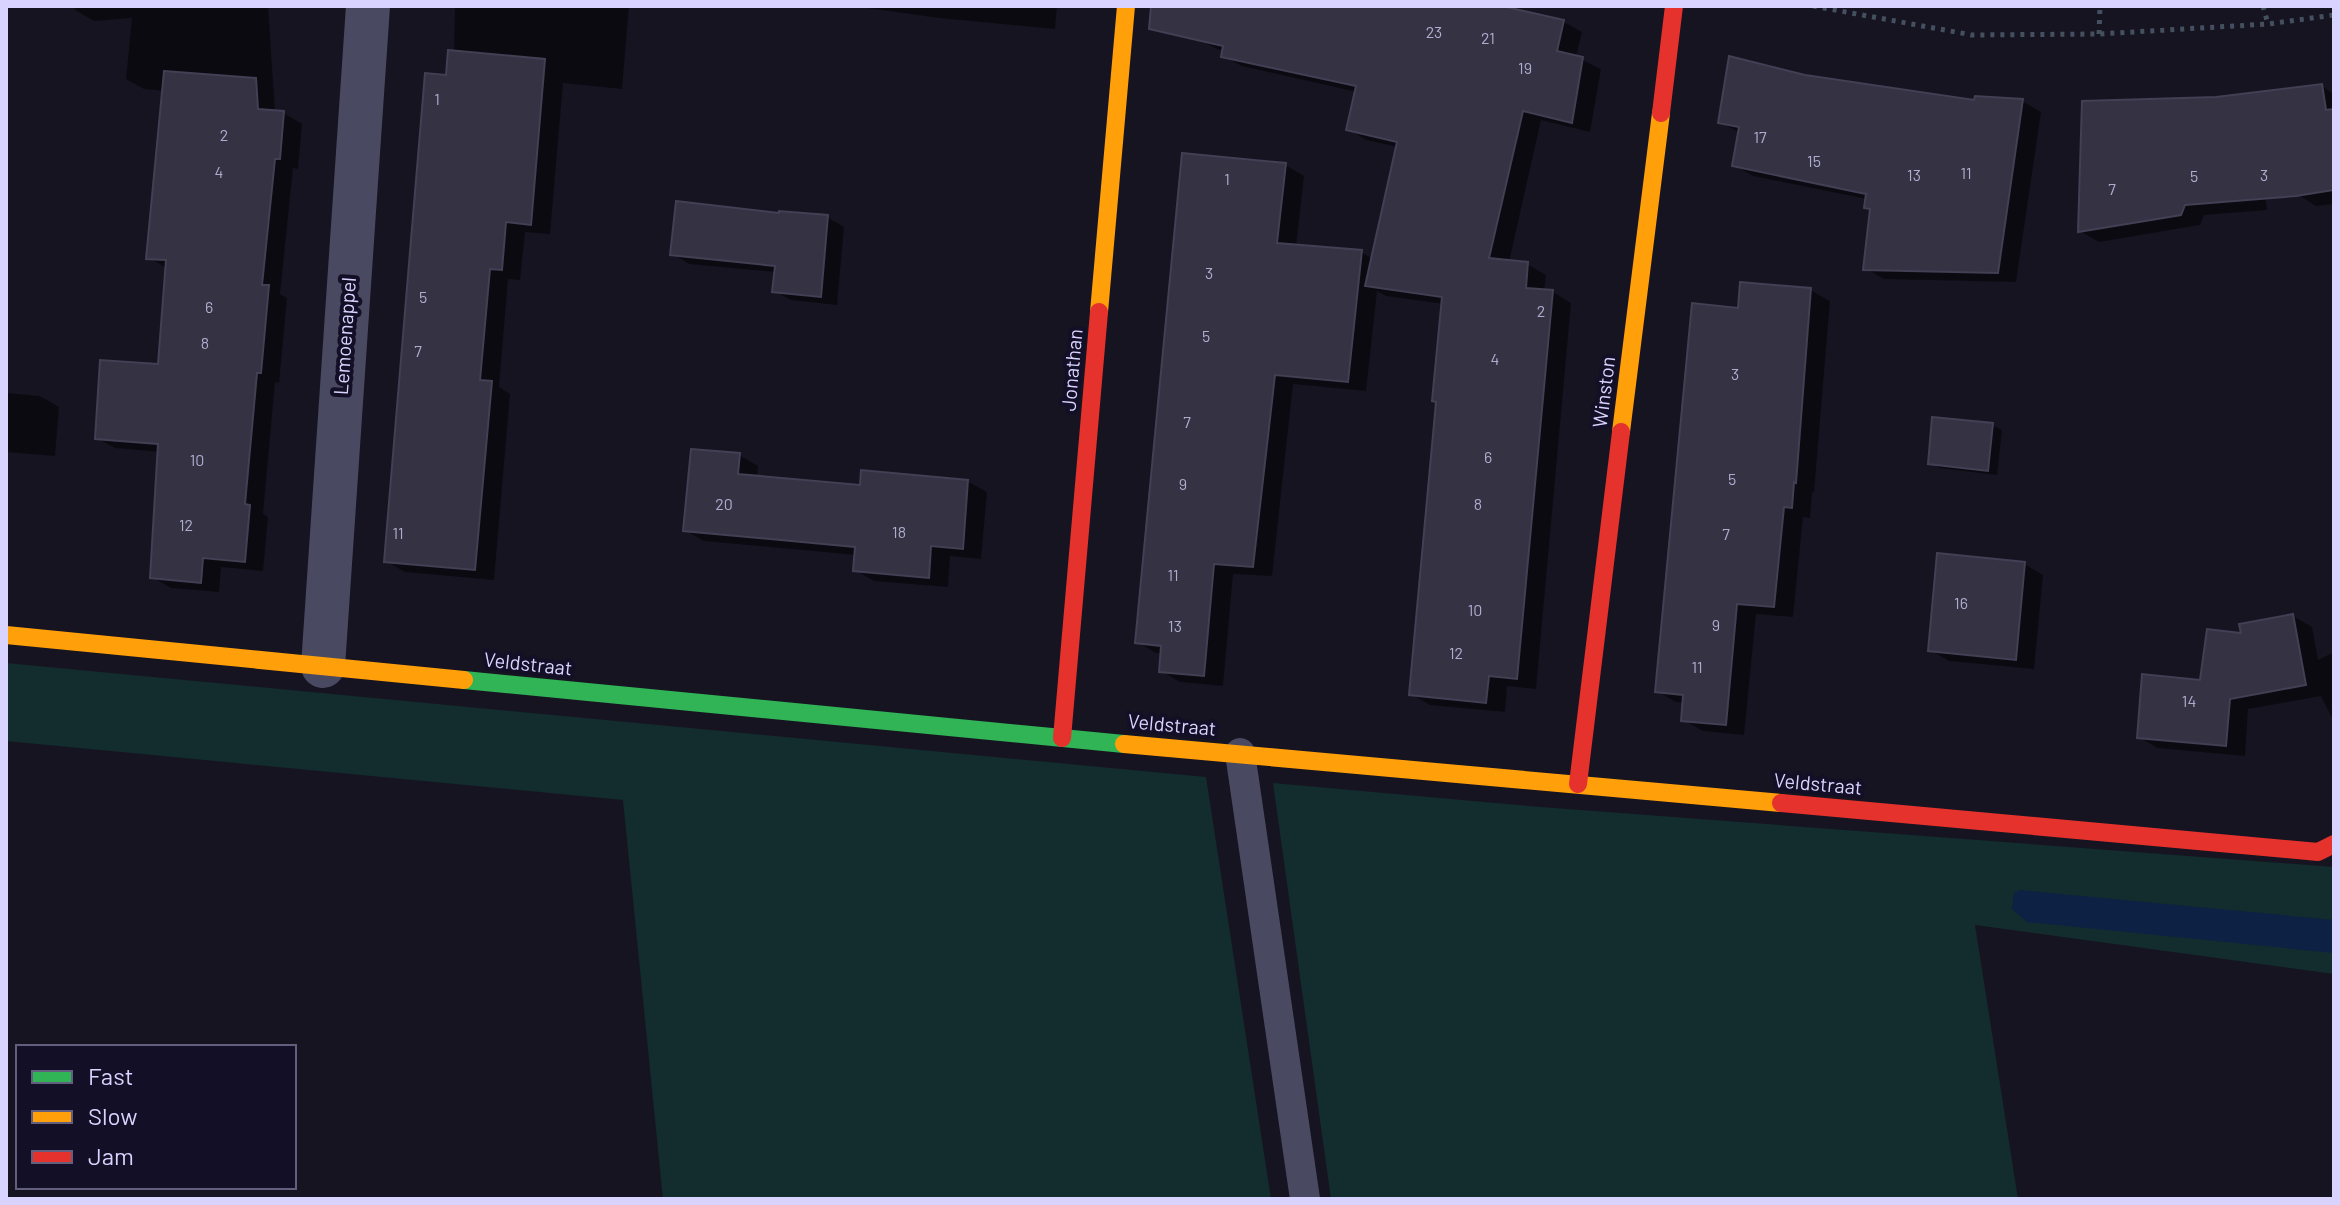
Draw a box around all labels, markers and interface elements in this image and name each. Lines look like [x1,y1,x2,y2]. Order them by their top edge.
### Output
house number: 23 [1426,22,1442,41]
house number: 21 [1481,28,1495,47]
house number: 19 [1518,58,1532,77]
house number: 1 [434,89,440,108]
house number: 2 [220,125,228,144]
house number: 17 [1753,127,1767,146]
house number: 15 [1807,151,1821,170]
house number: 4 [215,162,223,181]
house number: 11 [1960,163,1972,182]
house number: 13 [1907,165,1921,184]
house number: 3 [2260,165,2268,184]
house number: 5 [2190,166,2198,185]
house number: 1 [1224,169,1230,188]
house number: 7 [2108,179,2116,198]
house number: 3 [1205,263,1213,282]
street label: Lemoenappel [328,276,360,396]
house number: 5 [419,287,427,306]
house number: 6 [205,297,213,316]
house number: 2 [1537,301,1545,320]
house number: 5 [1202,326,1210,345]
street label: Jonathan [1055,328,1087,412]
house number: 8 [201,333,209,352]
house number: 7 [414,341,422,360]
house number: 4 [1491,349,1499,368]
street label: Winston [1587,355,1619,429]
house number: 3 [1731,364,1739,383]
house number: 7 [1183,412,1191,431]
house number: 6 [1484,447,1492,466]
house number: 10 [190,450,204,469]
house number: 5 [1728,469,1736,488]
house number: 9 [1179,474,1187,493]
house number: 20 [715,494,733,513]
house number: 8 [1474,494,1482,513]
house number: 12 [179,515,193,534]
house number: 18 [892,522,906,541]
house number: 11 [392,523,404,542]
house number: 7 [1722,524,1730,543]
house number: 11 [1167,565,1179,584]
house number: 16 [1954,593,1968,612]
house number: 10 [1468,600,1482,619]
house number: 9 [1712,615,1720,634]
house number: 13 [1168,616,1182,635]
house number: 12 [1449,643,1463,662]
street label: Veldstraat [483,646,573,680]
house number: 11 [1691,657,1703,676]
house number: 14 [2182,691,2196,710]
street label: Veldstraat [1127,708,1217,740]
street label: Veldstraat [1773,767,1863,799]
legend [16,1045,296,1189]
text: Fast [88,1061,133,1090]
text: Slow [88,1101,137,1130]
text: Jam [88,1141,134,1170]

